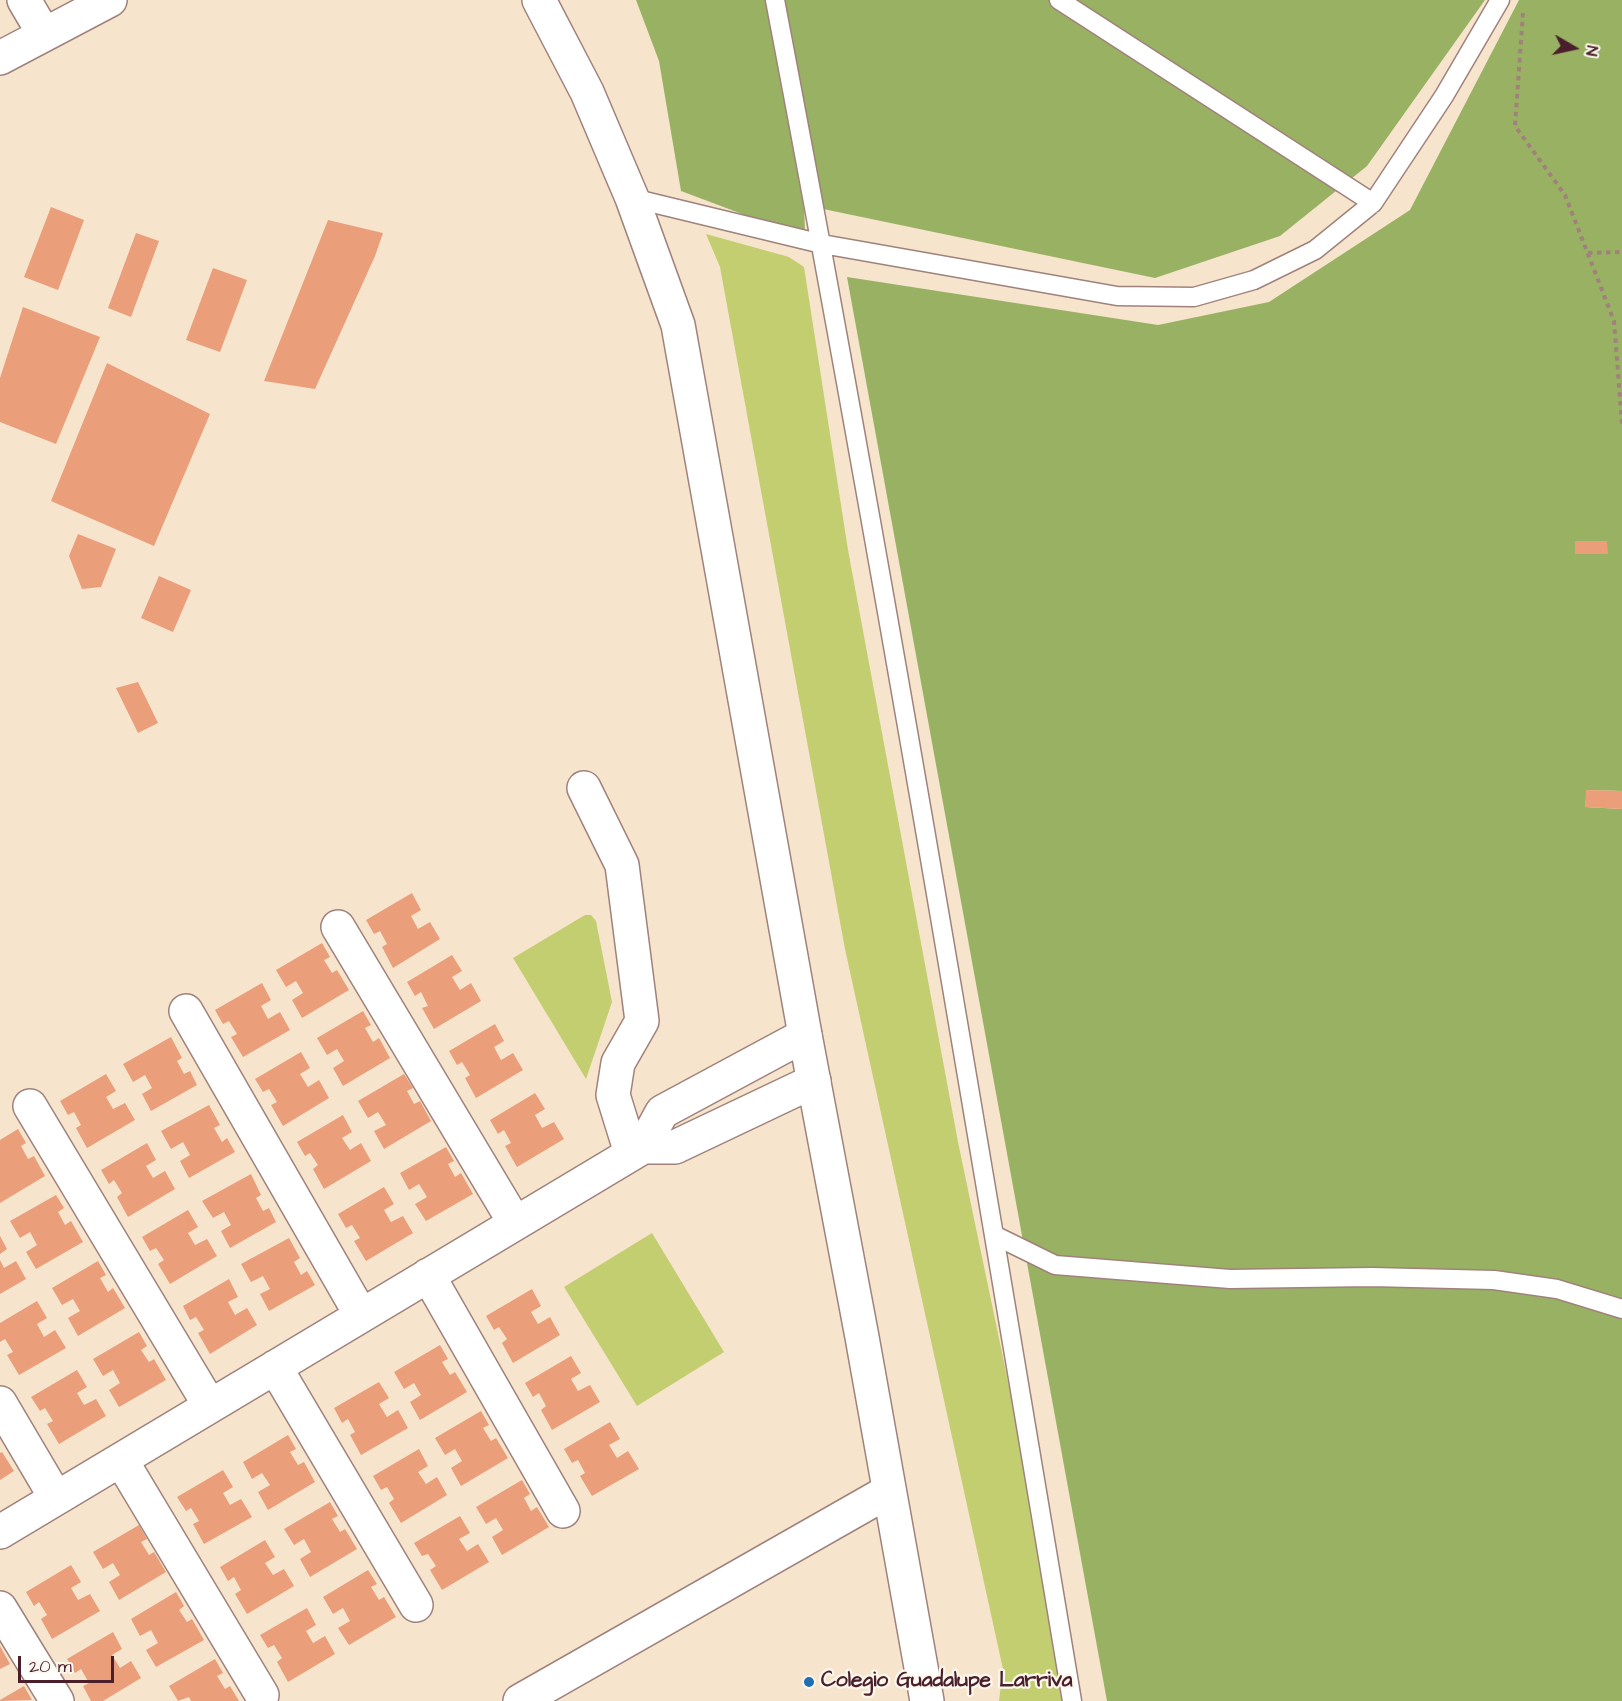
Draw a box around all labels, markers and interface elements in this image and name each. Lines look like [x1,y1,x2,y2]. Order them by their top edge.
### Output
north arrow [1544,18,1604,78]
text: N [1580,44,1603,57]
scale bar [21,1644,117,1682]
text: 20 m [29,1654,72,1679]
place label: Colegio Guadalupe Larriva [821,1669,1072,1695]
marker: Colegio Guadalupe Larriva [802,1675,816,1689]

